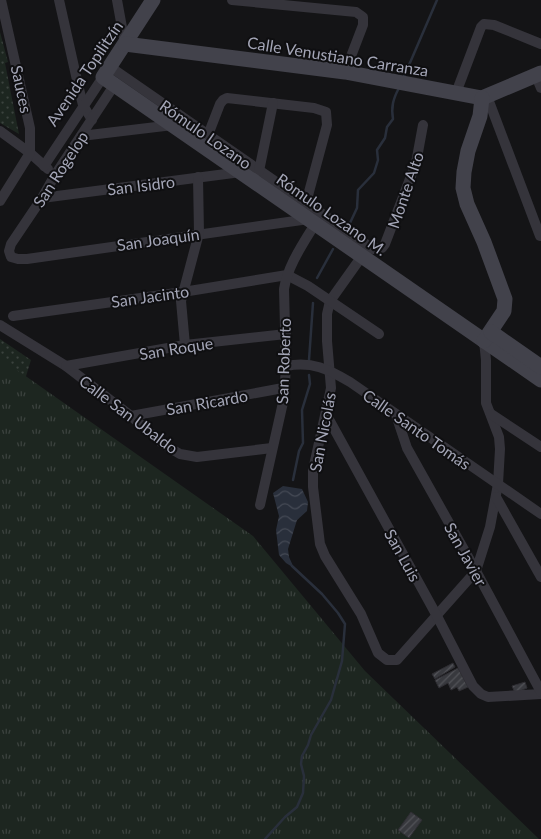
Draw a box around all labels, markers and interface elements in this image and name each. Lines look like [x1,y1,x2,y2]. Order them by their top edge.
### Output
street label: Avenida Topilitzín [42,17,126,129]
street label: Calle Venustiano Carranza [246,32,430,80]
street label: Sauces [8,63,36,115]
street label: Rómulo Lozano [157,95,255,173]
street label: San Rogelop [28,128,92,210]
street label: Monte Alto [383,149,427,231]
street label: Rómulo Lozano M. [273,169,391,259]
street label: San Isidro [106,171,176,199]
street label: San Joaquín [115,224,201,254]
street label: San Jacinto [110,281,190,311]
street label: San Roberto [272,318,294,404]
street label: San Roque [138,333,214,363]
street label: Calle San Ubaldo [76,371,182,457]
street label: San Ricardo [165,385,249,419]
street label: Calle Santo Tomás [360,385,475,473]
street label: San Nicolás [305,391,339,473]
street label: San Javier [441,519,491,589]
street label: San Luis [381,525,425,585]

